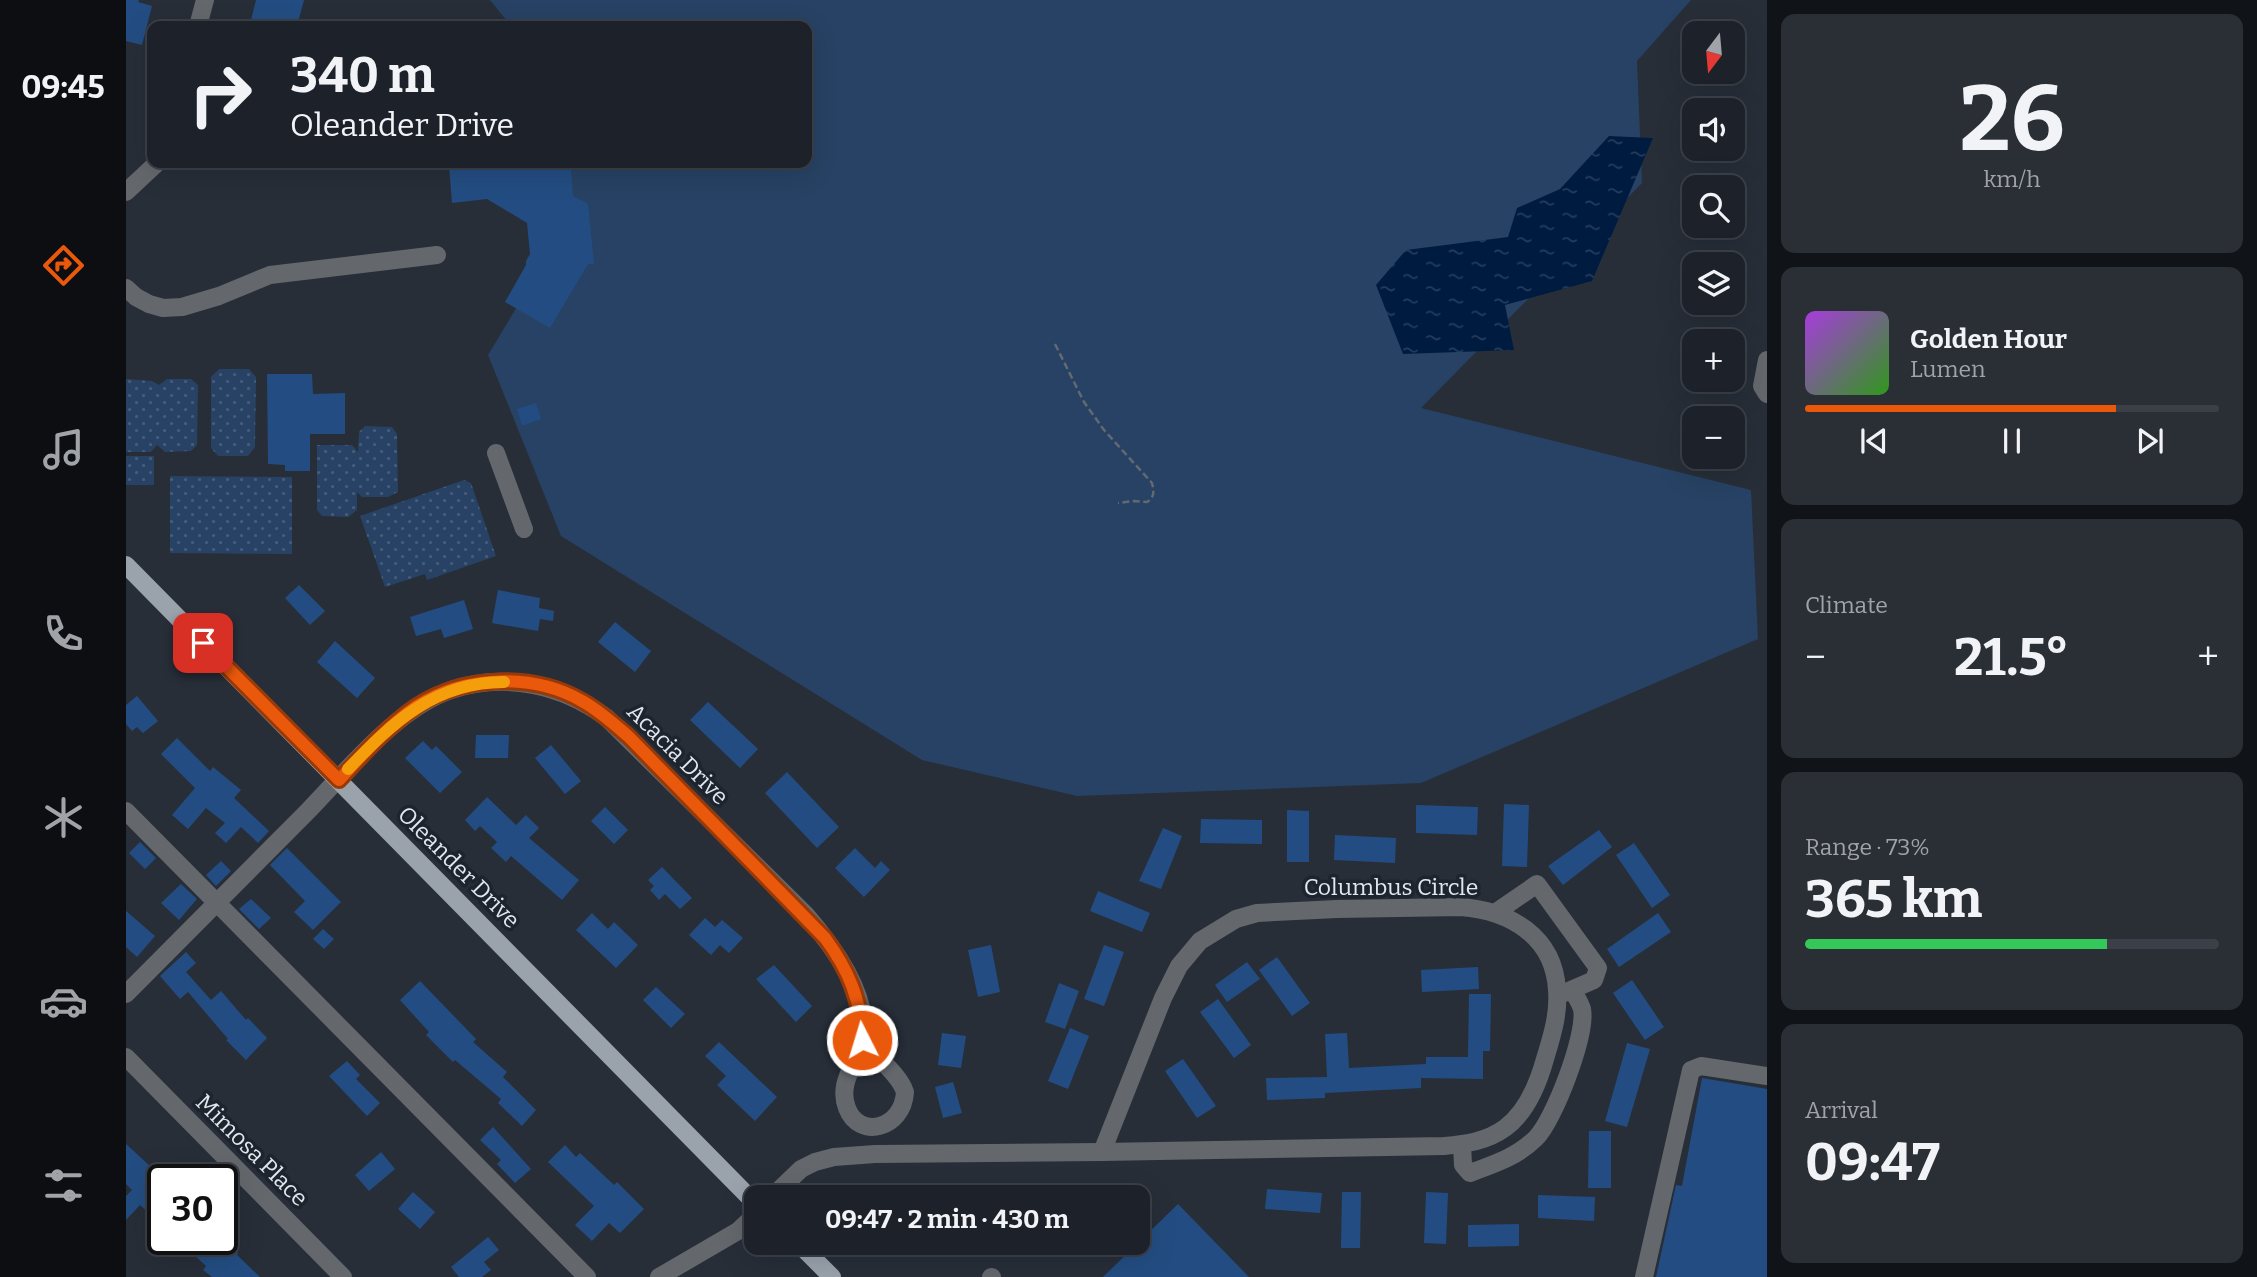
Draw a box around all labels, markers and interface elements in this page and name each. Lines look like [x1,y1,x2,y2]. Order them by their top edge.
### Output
north arrow [1682,21,1745,84]
map controls [1682,21,1745,469]
text: 340 m [290,46,435,105]
icon: right [175,49,266,140]
text: 26 [1959,65,2065,174]
text: 09:45 [21,68,105,106]
button: sound [1682,98,1745,161]
text: Oleander Drive [290,106,514,144]
text: km/h [1984,165,2040,193]
button: search [1682,175,1745,238]
icon: directions [39,241,88,290]
button: layers [1682,252,1745,315]
text: Golden Hour [1910,324,2067,355]
button: + [1682,329,1745,392]
text: Lumen [1910,355,1986,383]
button: − [1682,406,1745,469]
icon: previous [1855,422,1893,460]
icon: pause [1993,422,2031,460]
icon: next [2131,422,2169,460]
icon: music [39,425,88,474]
text: Climate [1805,591,1888,619]
icon: phone [39,609,88,658]
pin [173,613,233,673]
icon: arrive [184,624,222,662]
text: 21.5° [1954,626,2069,689]
text: − [1805,634,1826,680]
text: + [2197,634,2219,680]
street label: Acacia Drive [622,698,734,810]
icon: climate [39,793,88,842]
street label: Oleander Drive [392,800,526,934]
text: Range · 73% [1805,833,1930,861]
text: 365 km [1805,868,1982,931]
street label: Columbus Circle [1304,873,1478,901]
icon: car [39,977,88,1026]
position arrow [825,1003,899,1077]
street label: Mimosa Place [190,1088,314,1212]
text: Arrival [1805,1096,1878,1124]
text: 09:47 [1805,1131,1940,1194]
icon: filters [39,1161,88,1210]
speed limit sign: 30 [147,1164,238,1255]
text: 09:47 · 2 min · 430 m [825,1204,1069,1235]

